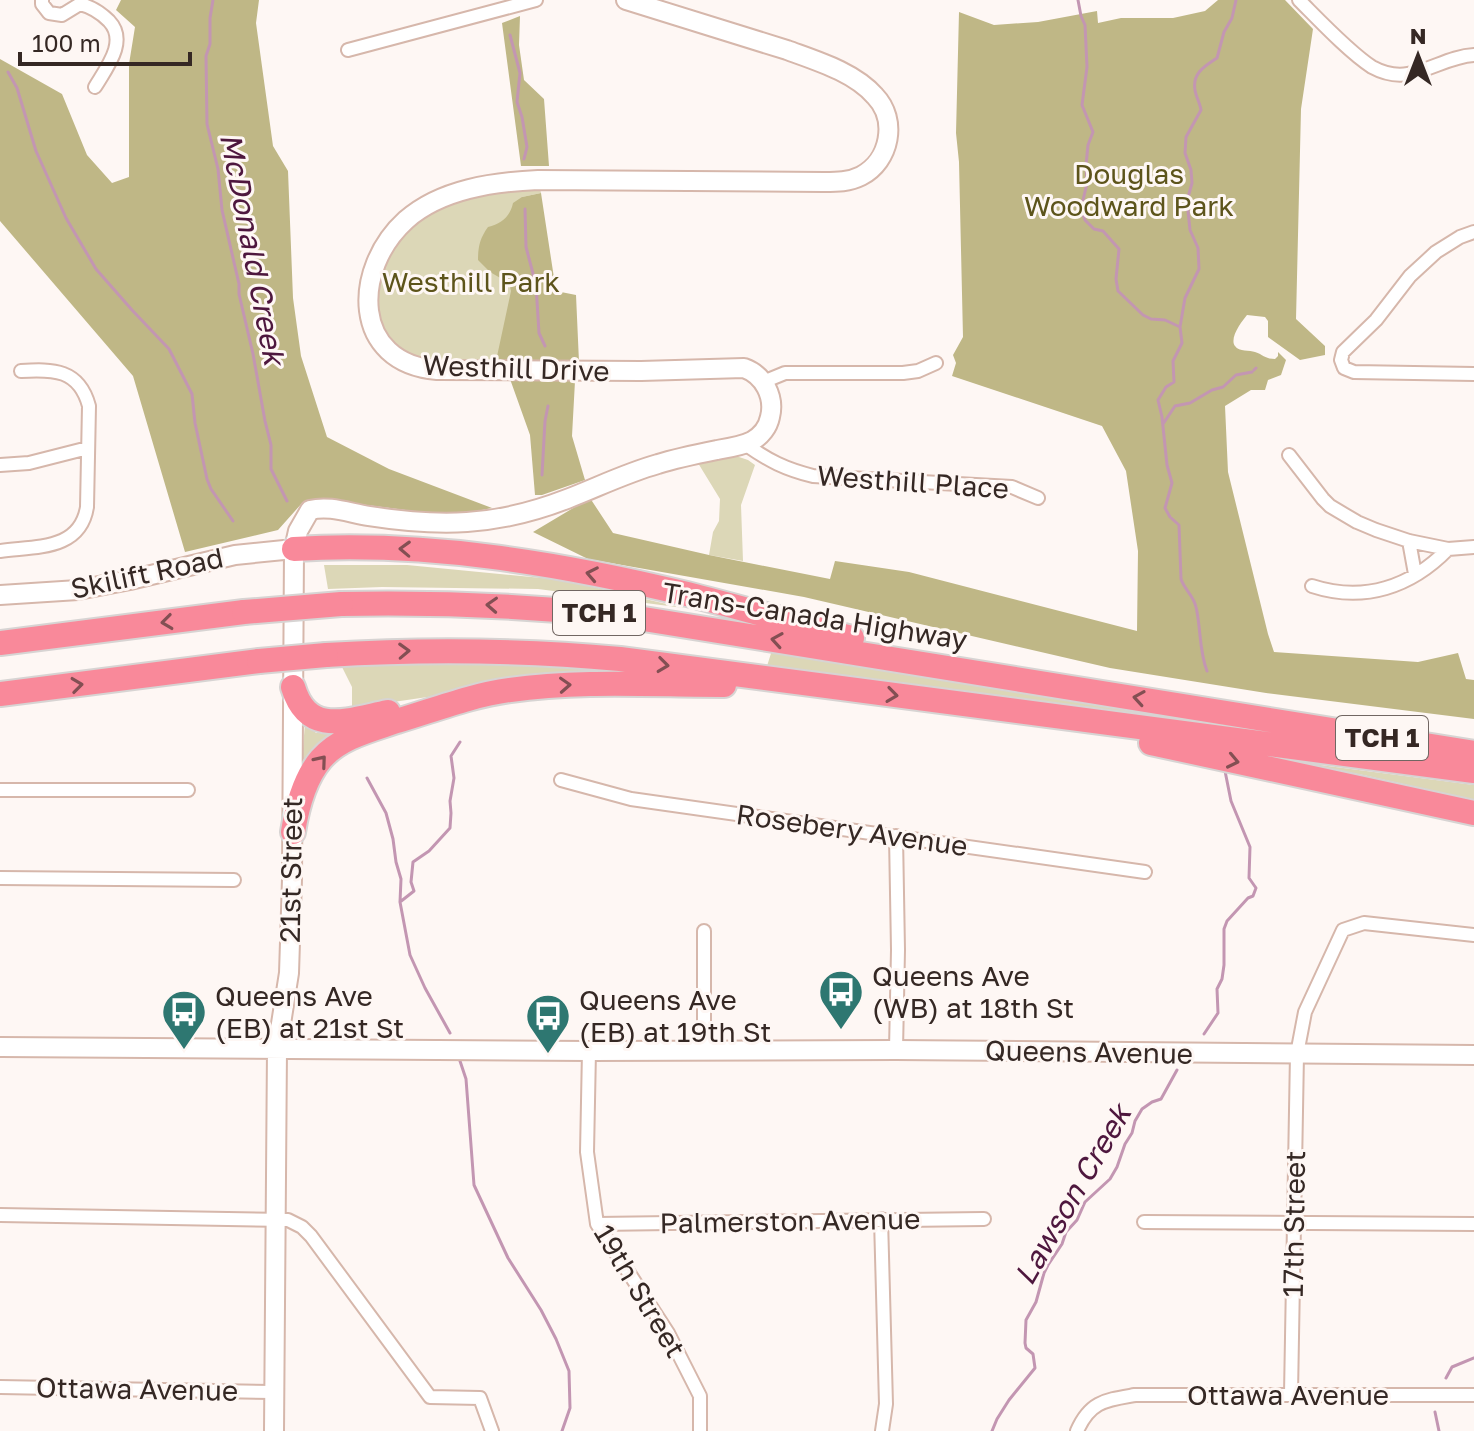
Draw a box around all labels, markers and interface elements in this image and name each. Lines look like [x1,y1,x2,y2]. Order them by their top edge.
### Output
scale bar [20,16,190,66]
north arrow [1378,16,1458,96]
text: N [1410,22,1426,49]
text: 100 m [32,28,101,57]
water label: McDonald Creek [213,130,294,371]
park label: Douglas Woodward Park [1024,157,1234,222]
park label: Westhill Park [382,265,560,298]
street label: Westhill Drive [422,348,610,387]
street label: Westhill Place [816,458,1010,505]
street label: Skilift Road [68,540,226,605]
one-way arrow [398,540,411,557]
one-way arrow [586,567,599,584]
street label: Trans-Canada Highway [660,575,970,656]
road number: TCH 1 [553,591,645,635]
one-way arrow [485,597,498,614]
one-way arrow [160,613,174,630]
one-way arrow [771,632,784,649]
one-way arrow [398,643,411,660]
one-way arrow [657,656,670,673]
one-way arrow [71,676,84,693]
one-way arrow [559,677,572,694]
one-way arrow [885,686,899,703]
one-way arrow [1132,690,1145,707]
road number: TCH 1 [1336,716,1428,760]
one-way arrow [1225,752,1239,769]
one-way arrow [311,756,326,771]
street label: 21st Street [273,797,308,943]
street label: Rosebery Avenue [734,797,970,862]
place label: Queens Ave (WB) at 18th St [872,959,1074,1024]
bus stop icon: Queens Ave (WB) at 18th St [817,968,865,1031]
place label: Queens Ave (EB) at 21st St [215,979,404,1044]
place label: Queens Ave (EB) at 19th St [579,983,771,1048]
bus stop icon: Queens Ave (EB) at 21st St [160,988,208,1051]
bus stop icon: Queens Ave (EB) at 19th St [524,992,572,1055]
street label: Queens Avenue [985,1033,1193,1070]
water label: Lawson Creek [1006,1095,1140,1291]
street label: 17th Street [1276,1150,1311,1298]
street label: Palmerston Avenue [659,1202,921,1239]
street label: 19th Street [588,1218,693,1363]
street label: Ottawa Avenue [36,1370,238,1407]
street label: Ottawa Avenue [1187,1378,1389,1411]

